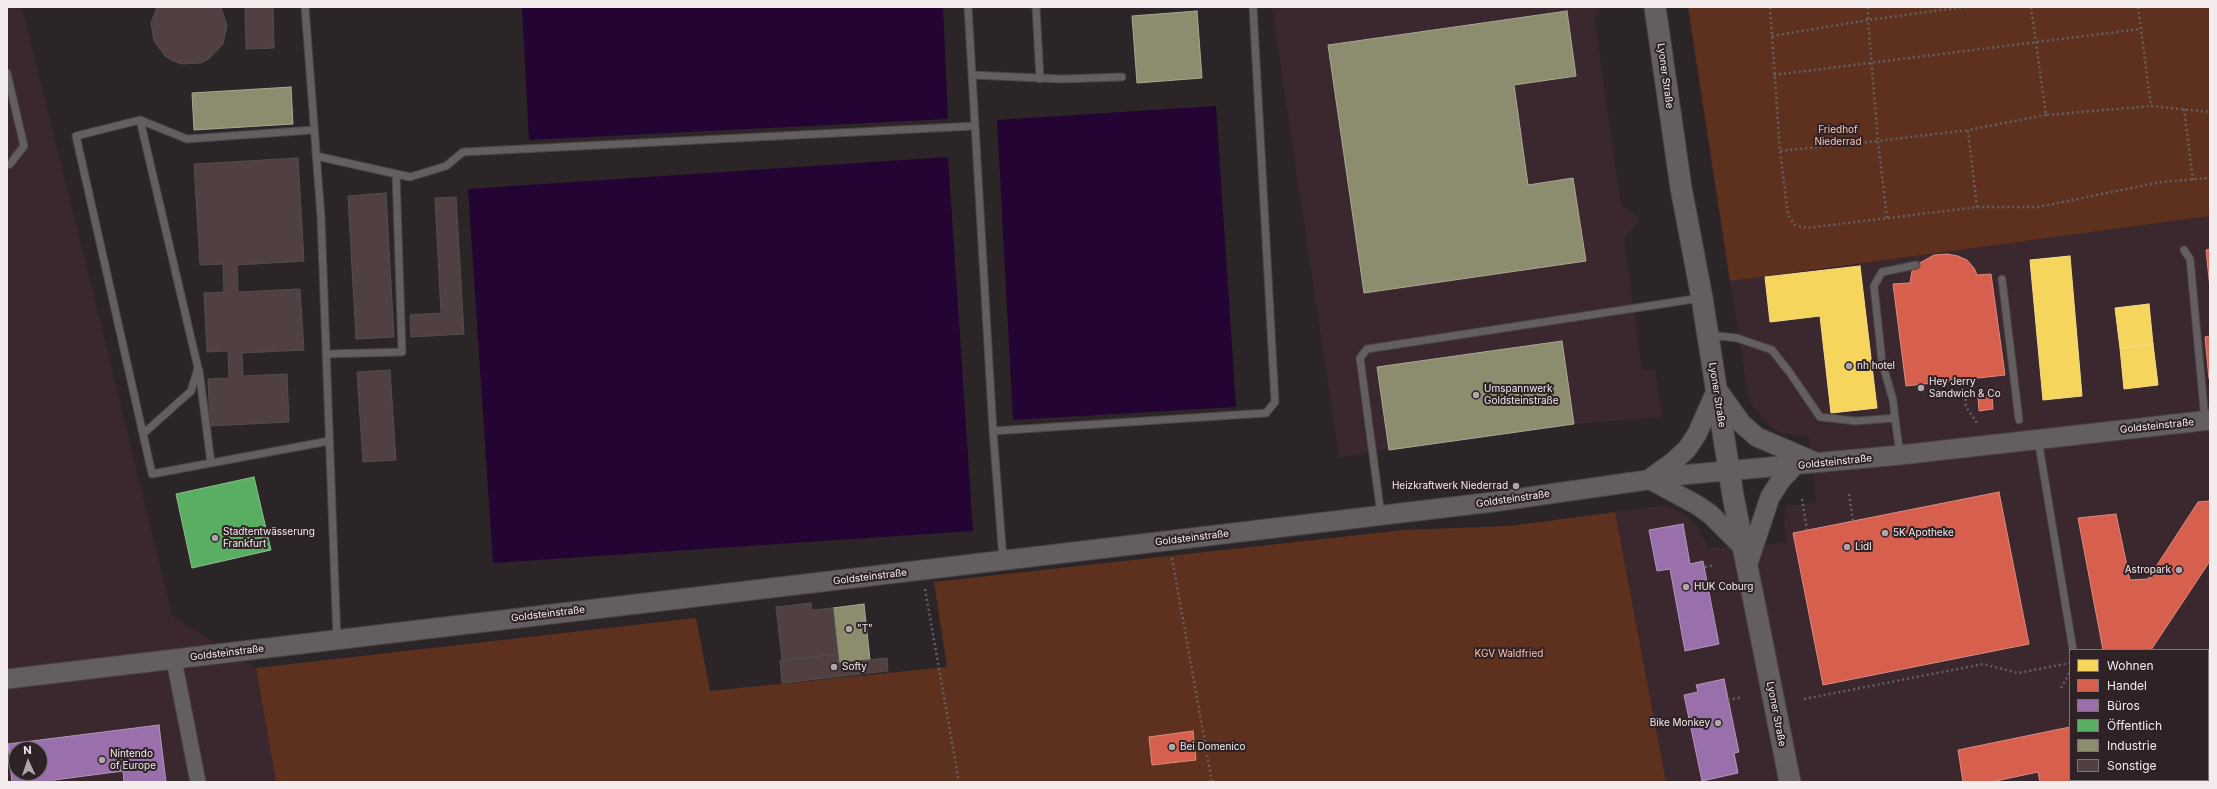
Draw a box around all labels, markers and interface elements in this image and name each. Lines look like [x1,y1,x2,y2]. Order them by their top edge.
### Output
street label: Lyoner Straße [1654,43,1676,109]
park label: Friedhof Niederrad [1814,124,1862,148]
place label: nh hotel [1857,360,1895,372]
marker: nh hotel [1844,361,1854,371]
street label: Lyoner Straße [1706,362,1728,428]
place label: Hey Jerry Sandwich & Co [1929,376,2001,400]
place label: Umspannwerk Goldsteinstraße [1484,383,1559,406]
marker: Hey Jerry Sandwich & Co [1916,383,1926,393]
marker: Umspannwerk Goldsteinstraße [1471,390,1481,400]
street label: Goldsteinstraße [2119,416,2195,436]
street label: Goldsteinstraße [1797,452,1873,472]
place label: Heizkraftwerk Niederrad [1392,480,1508,492]
marker: Heizkraftwerk Niederrad [1511,481,1521,491]
street label: Goldsteinstraße [1475,488,1551,510]
place label: Stadtentwässerung Frankfurt [223,526,315,550]
place label: 5K Apotheke [1893,527,1954,539]
street label: Goldsteinstraße [1154,528,1230,548]
marker: 5K Apotheke [1880,528,1890,538]
marker: Stadtentwässerung Frankfurt [210,533,220,543]
place label: Lidl [1855,541,1872,553]
marker: Lidl [1842,542,1852,552]
place label: Astropark [2125,564,2171,576]
marker: Astropark [2174,565,2184,575]
street label: Goldsteinstraße [832,567,908,587]
place label: HUK Coburg [1694,581,1753,593]
marker: HUK Coburg [1681,582,1691,592]
street label: Goldsteinstraße [510,604,586,624]
place label: "T" [857,623,873,635]
marker: "T" [844,624,854,634]
street label: Goldsteinstraße [189,643,265,663]
park label: KGV Waldfried [1475,648,1543,660]
legend [2069,649,2209,781]
text: Wohnen [2107,658,2154,673]
place label: Softy [842,661,867,673]
marker: Softy [829,662,839,672]
text: Handel [2107,678,2147,693]
street label: Lyoner Straße [1764,681,1788,747]
text: Büros [2107,698,2140,713]
place label: Bike Monkey [1650,717,1710,729]
marker: Bike Monkey [1713,718,1723,728]
text: Öffentlich [2107,718,2162,733]
text: Industrie [2107,738,2157,753]
north arrow [8,741,48,781]
place label: Bei Domenico [1180,741,1245,753]
marker: Bei Domenico [1167,742,1177,752]
text: N [23,743,32,757]
place label: Nintendo of Europe [110,748,156,772]
marker: Nintendo of Europe [97,755,107,765]
text: Sonstige [2107,758,2157,773]

